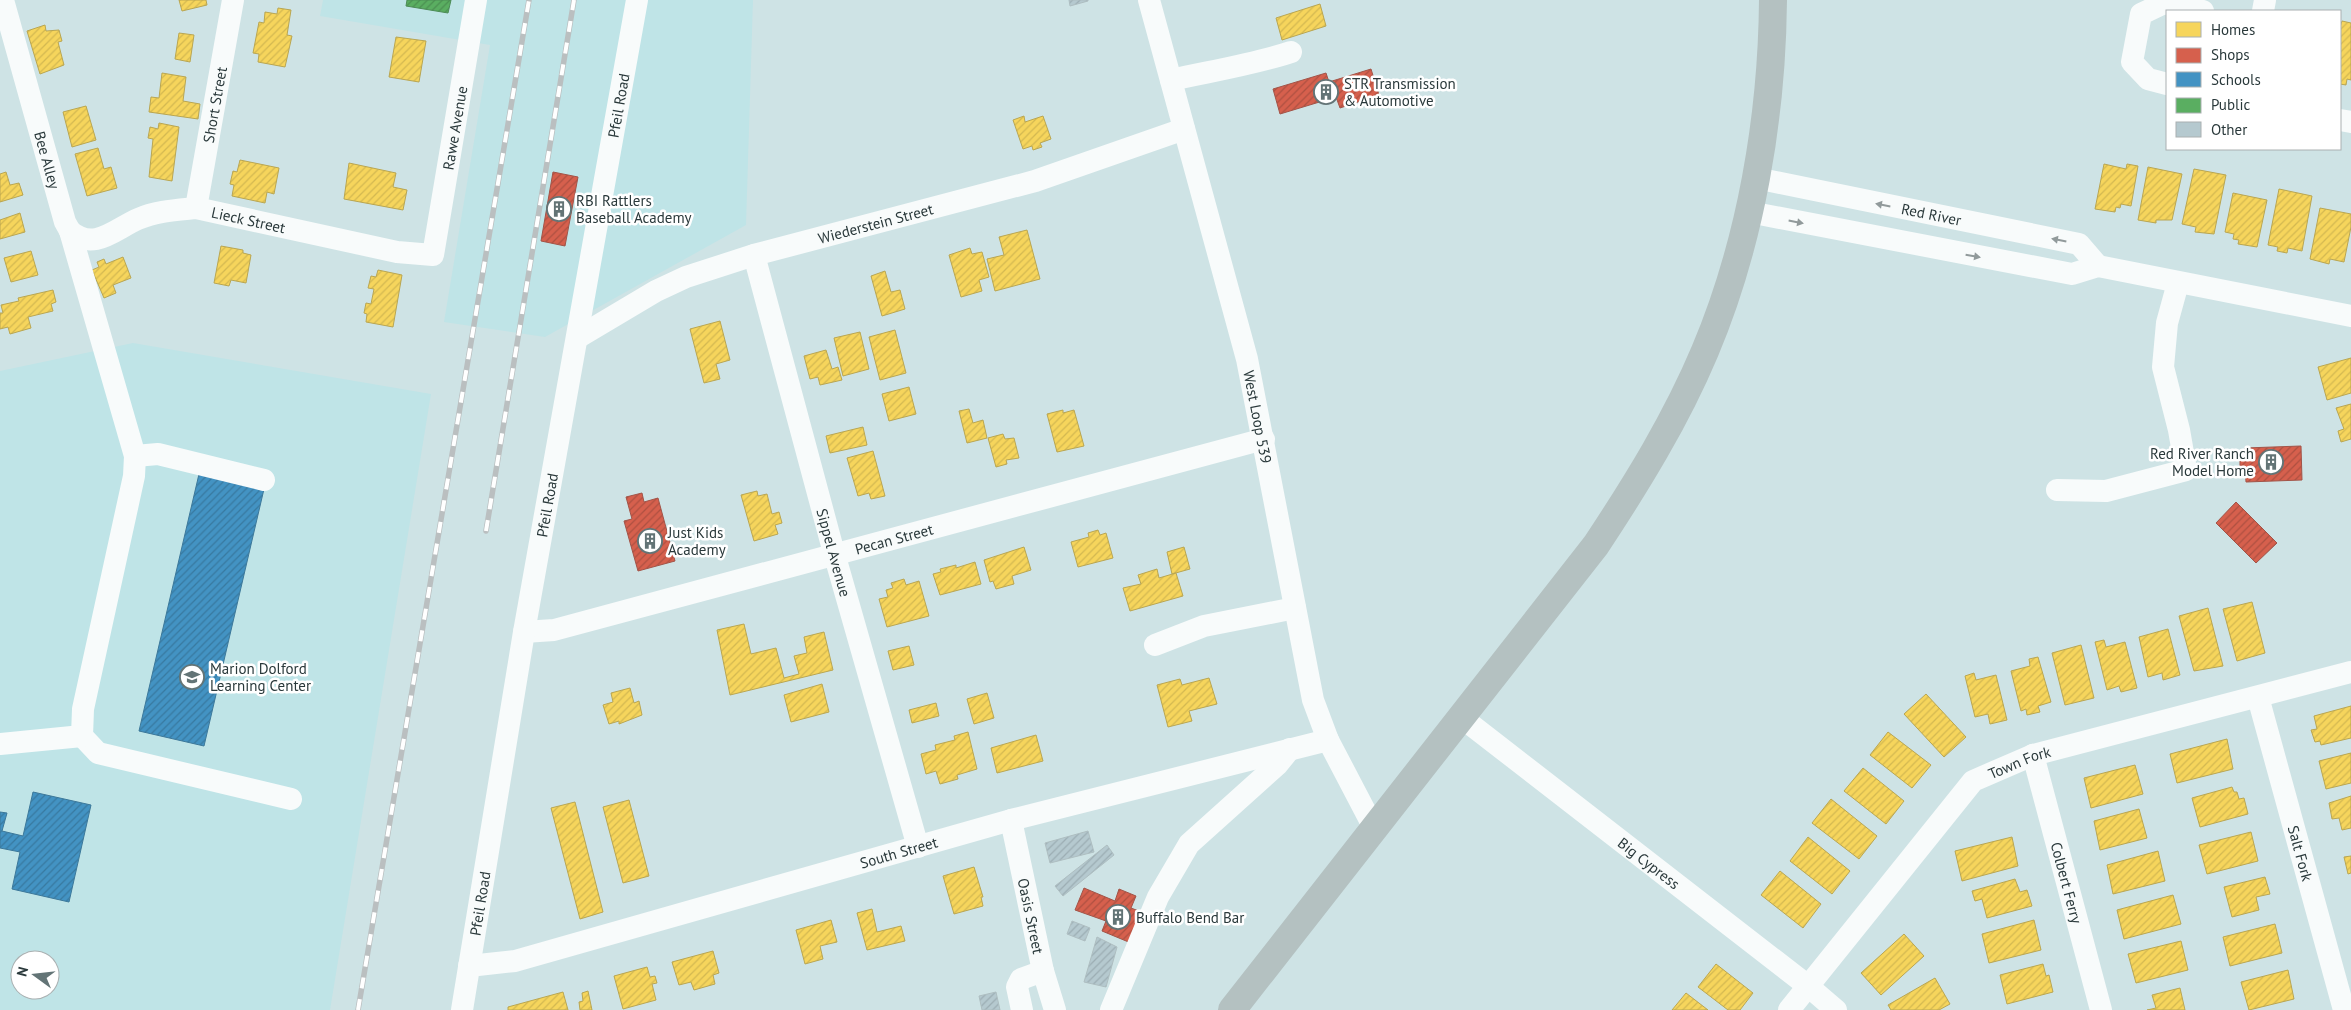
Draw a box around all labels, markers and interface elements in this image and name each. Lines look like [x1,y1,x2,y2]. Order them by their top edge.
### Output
legend [2166,10,2341,150]
text: Homes [2211,20,2255,39]
text: Shops [2211,45,2250,64]
street label: Short Street [198,65,231,144]
text: Schools [2211,70,2261,89]
street label: Pfeil Road [603,72,633,139]
place label: STR Transmission & Automotive [1344,74,1456,110]
building icon: STR Transmission & Automotive [1313,79,1339,105]
street label: Rawe Avenue [438,84,471,171]
text: Public [2211,95,2250,114]
text: Other [2211,120,2247,139]
street label: Bee Alley [31,129,65,191]
place label: RBI Rattlers Baseball Academy [576,191,692,227]
building icon: RBI Rattlers Baseball Academy [546,196,572,222]
street label: Red River [1900,198,1963,229]
street label: Wiederstein Street [816,199,935,247]
one-way arrow [1875,201,1890,209]
street label: Lieck Street [210,202,287,237]
one-way arrow [1789,218,1804,226]
one-way arrow [2051,236,2067,244]
one-way arrow [1966,253,1982,261]
street label: West Loop 539 [1240,369,1276,465]
place label: Red River Ranch Model Home [2150,444,2254,480]
building icon: Red River Ranch Model Home [2258,449,2284,475]
street label: Pfeil Road [532,471,562,539]
street label: Sippel Avenue [813,506,855,599]
street label: Pecan Street [853,519,935,558]
place label: Just Kids Academy [667,523,726,559]
building icon: Just Kids Academy [637,528,663,554]
place label: Marion Dolford Learning Center [210,659,311,695]
school or university icon: Marion Dolford Learning Center [179,664,205,690]
street label: Town Fork [1985,741,2053,783]
street label: Salt Fork [2284,823,2318,884]
street label: South Street [858,832,940,872]
street label: Big Cypress [1614,833,1684,893]
street label: Colbert Ferry [2047,840,2087,925]
street label: Pfeil Road [465,870,494,937]
street label: Oasis Street [1014,876,1049,955]
building icon: Buffalo Bend Bar [1105,904,1131,930]
place label: Buffalo Bend Bar [1136,908,1244,927]
north arrow [10,950,60,1000]
text: N [13,965,32,978]

